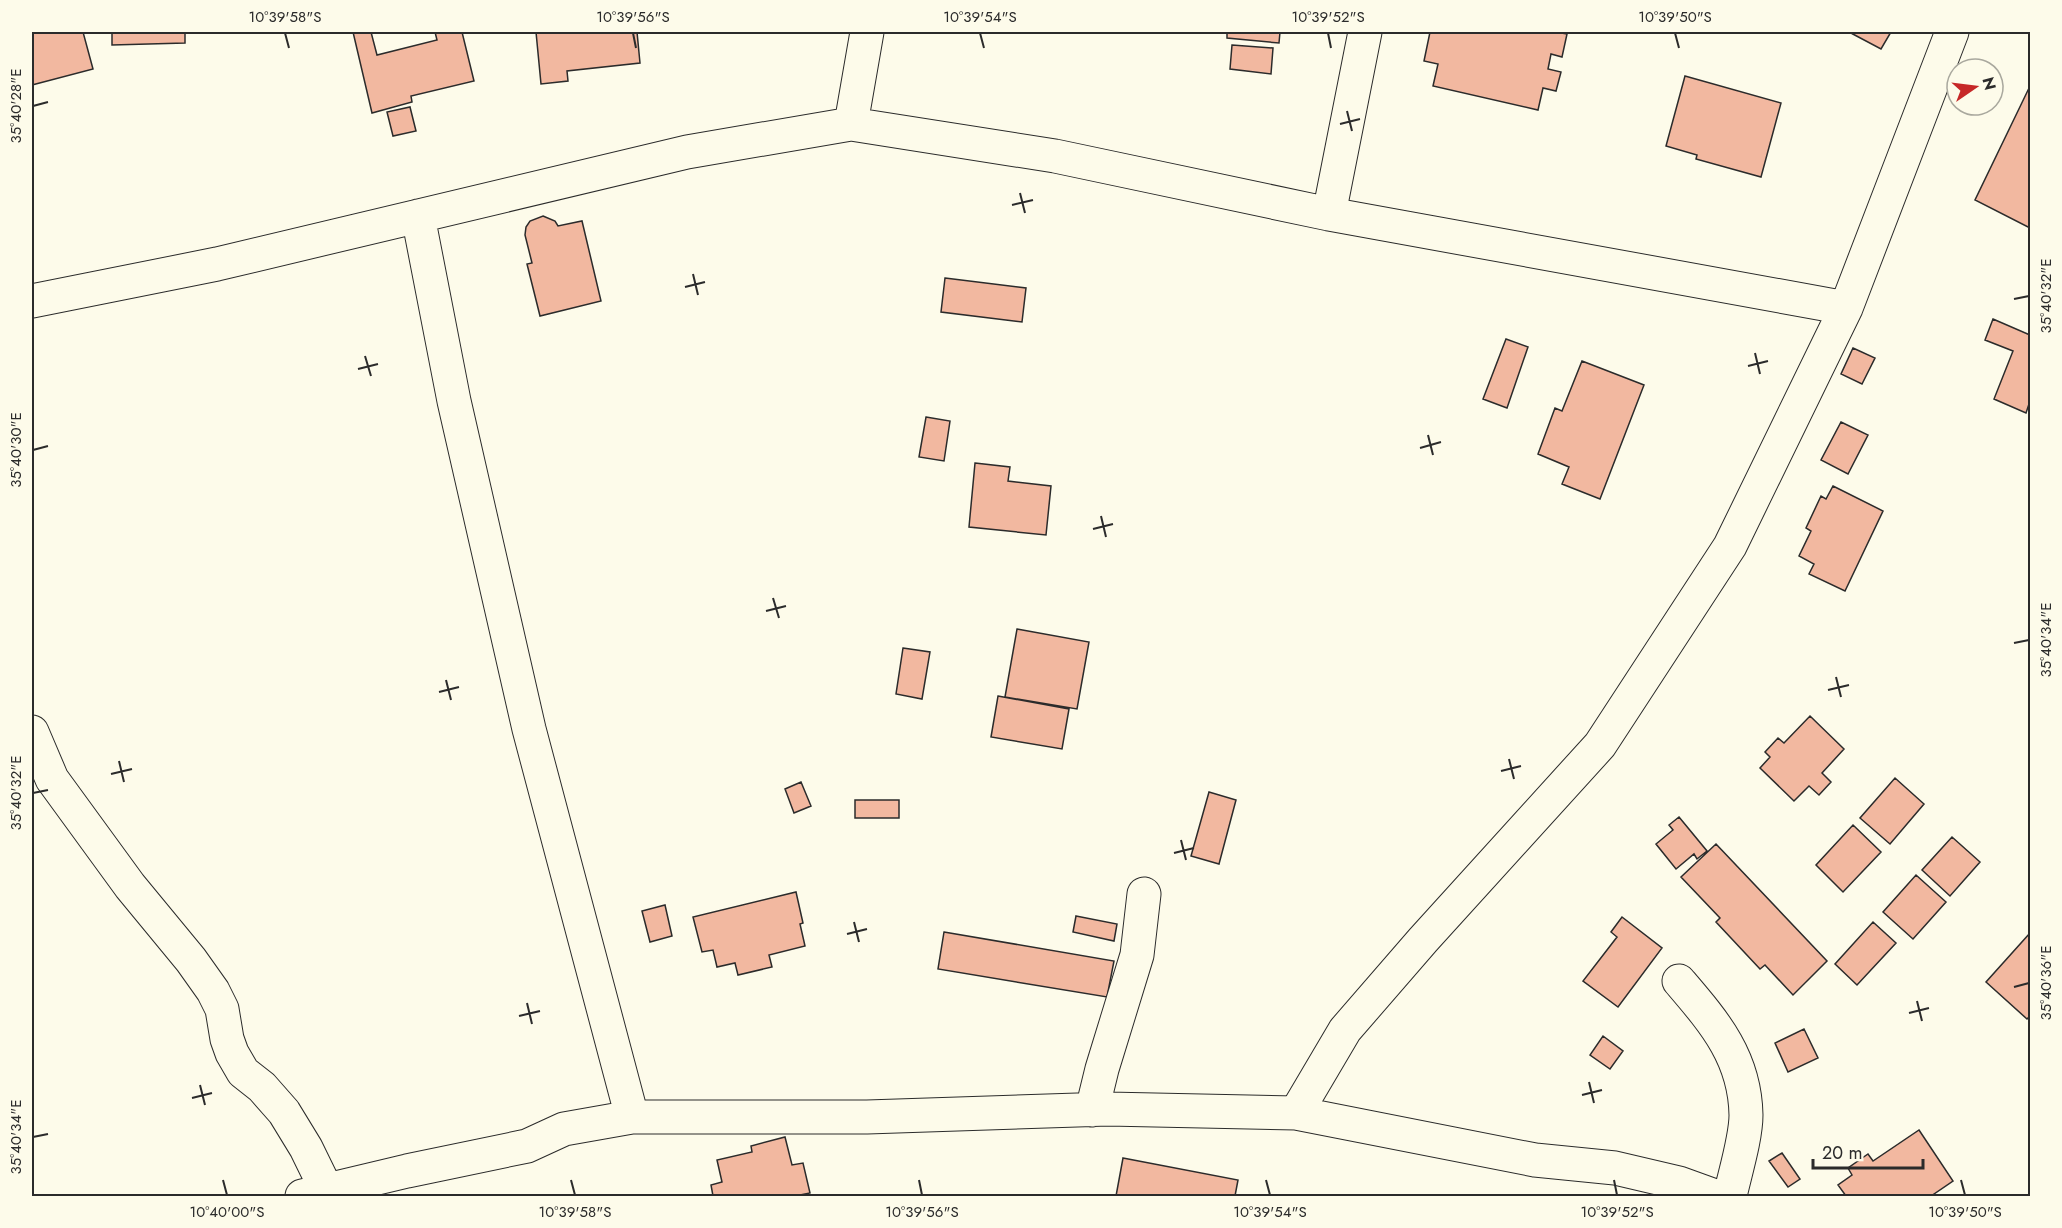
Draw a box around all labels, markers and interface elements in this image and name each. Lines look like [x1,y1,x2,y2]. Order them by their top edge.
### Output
text: 10°39'58"S [249,6,321,28]
text: 10°39'56"S [596,6,670,28]
text: 10°39'54"S [943,6,1017,28]
text: 10°39'52"S [1291,6,1365,28]
text: 10°39'50"S [1638,6,1712,28]
north arrow [1945,57,2005,117]
text: 35°40'28"E [5,69,27,143]
text: N [1976,75,2002,92]
text: 35°40'32"E [2035,259,2057,333]
text: 35°40'30"E [5,412,27,488]
text: 35°40'34"E [2035,602,2057,678]
text: 35°40'32"E [5,756,27,830]
text: 35°40'36"E [2035,946,2057,1020]
text: 35°40'34"E [5,1099,27,1175]
scale bar [1813,1132,1922,1170]
text: 20 m [1822,1140,1862,1166]
text: 10°40'00"S [189,1201,265,1223]
text: 10°39'58"S [539,1201,611,1223]
text: 10°39'56"S [885,1201,959,1223]
text: 10°39'54"S [1233,1201,1307,1223]
text: 10°39'52"S [1580,1201,1654,1223]
text: 10°39'50"S [1928,1201,2002,1223]

